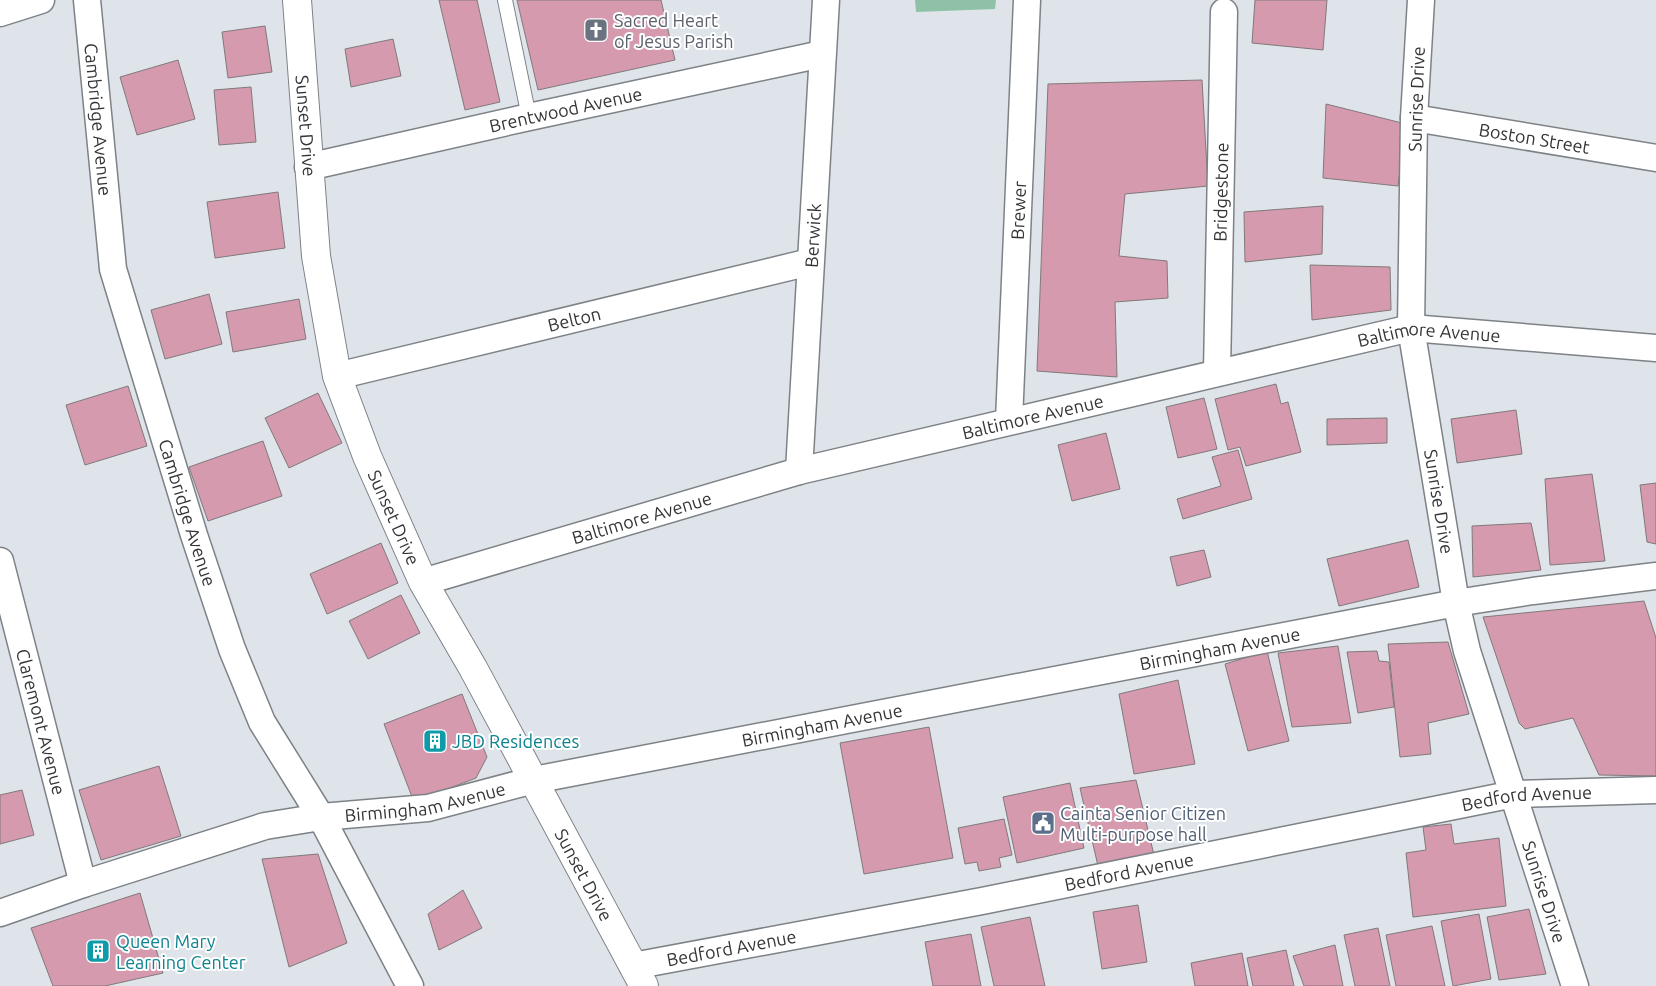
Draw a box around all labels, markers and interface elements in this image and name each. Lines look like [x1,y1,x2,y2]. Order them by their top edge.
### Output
place label: Sacred Heart of Jesus Parish [614,10,733,51]
church icon: Sacred Heart of Jesus Parish [583,17,609,43]
street label: Cambridge Avenue [81,42,116,197]
street label: Sunrise Drive [1404,46,1428,152]
street label: Sunset Drive [293,74,320,177]
street label: Brentwood Avenue [487,83,644,136]
street label: Boston Street [1477,119,1591,157]
street label: Bridgestone [1210,142,1231,242]
street label: Brewer [1007,180,1029,240]
street label: Berwick [801,203,824,268]
street label: Belton [546,303,603,335]
street label: Baltimore Avenue [1355,318,1501,350]
street label: Baltimore Avenue [960,390,1105,443]
street label: Cambridge Avenue [155,436,220,589]
street label: Sunrise Drive [1421,448,1458,555]
street label: Sunset Drive [364,467,424,568]
street label: Baltimore Avenue [570,487,714,547]
street label: Birmingham Avenue [1138,623,1302,674]
street label: Claremont Avenue [13,647,70,797]
street label: Birmingham Avenue [740,700,904,750]
building icon: JBD Residences [422,728,448,754]
place label: JBD Residences [452,731,579,751]
street label: Birmingham Avenue [344,778,507,825]
street label: Bedford Avenue [1460,782,1592,814]
place label: Cainta Senior Citizen Multi-purpose hall [1060,803,1226,844]
public building icon: Cainta Senior Citizen Multi-purpose hall [1030,810,1056,836]
street label: Sunset Drive [551,825,617,924]
street label: Sunrise Drive [1519,838,1570,945]
street label: Bedford Avenue [1063,849,1195,894]
street label: Bedford Avenue [665,926,798,970]
place label: Queen Mary Learning Center [116,931,246,972]
building icon: Queen Mary Learning Center [85,938,111,964]

